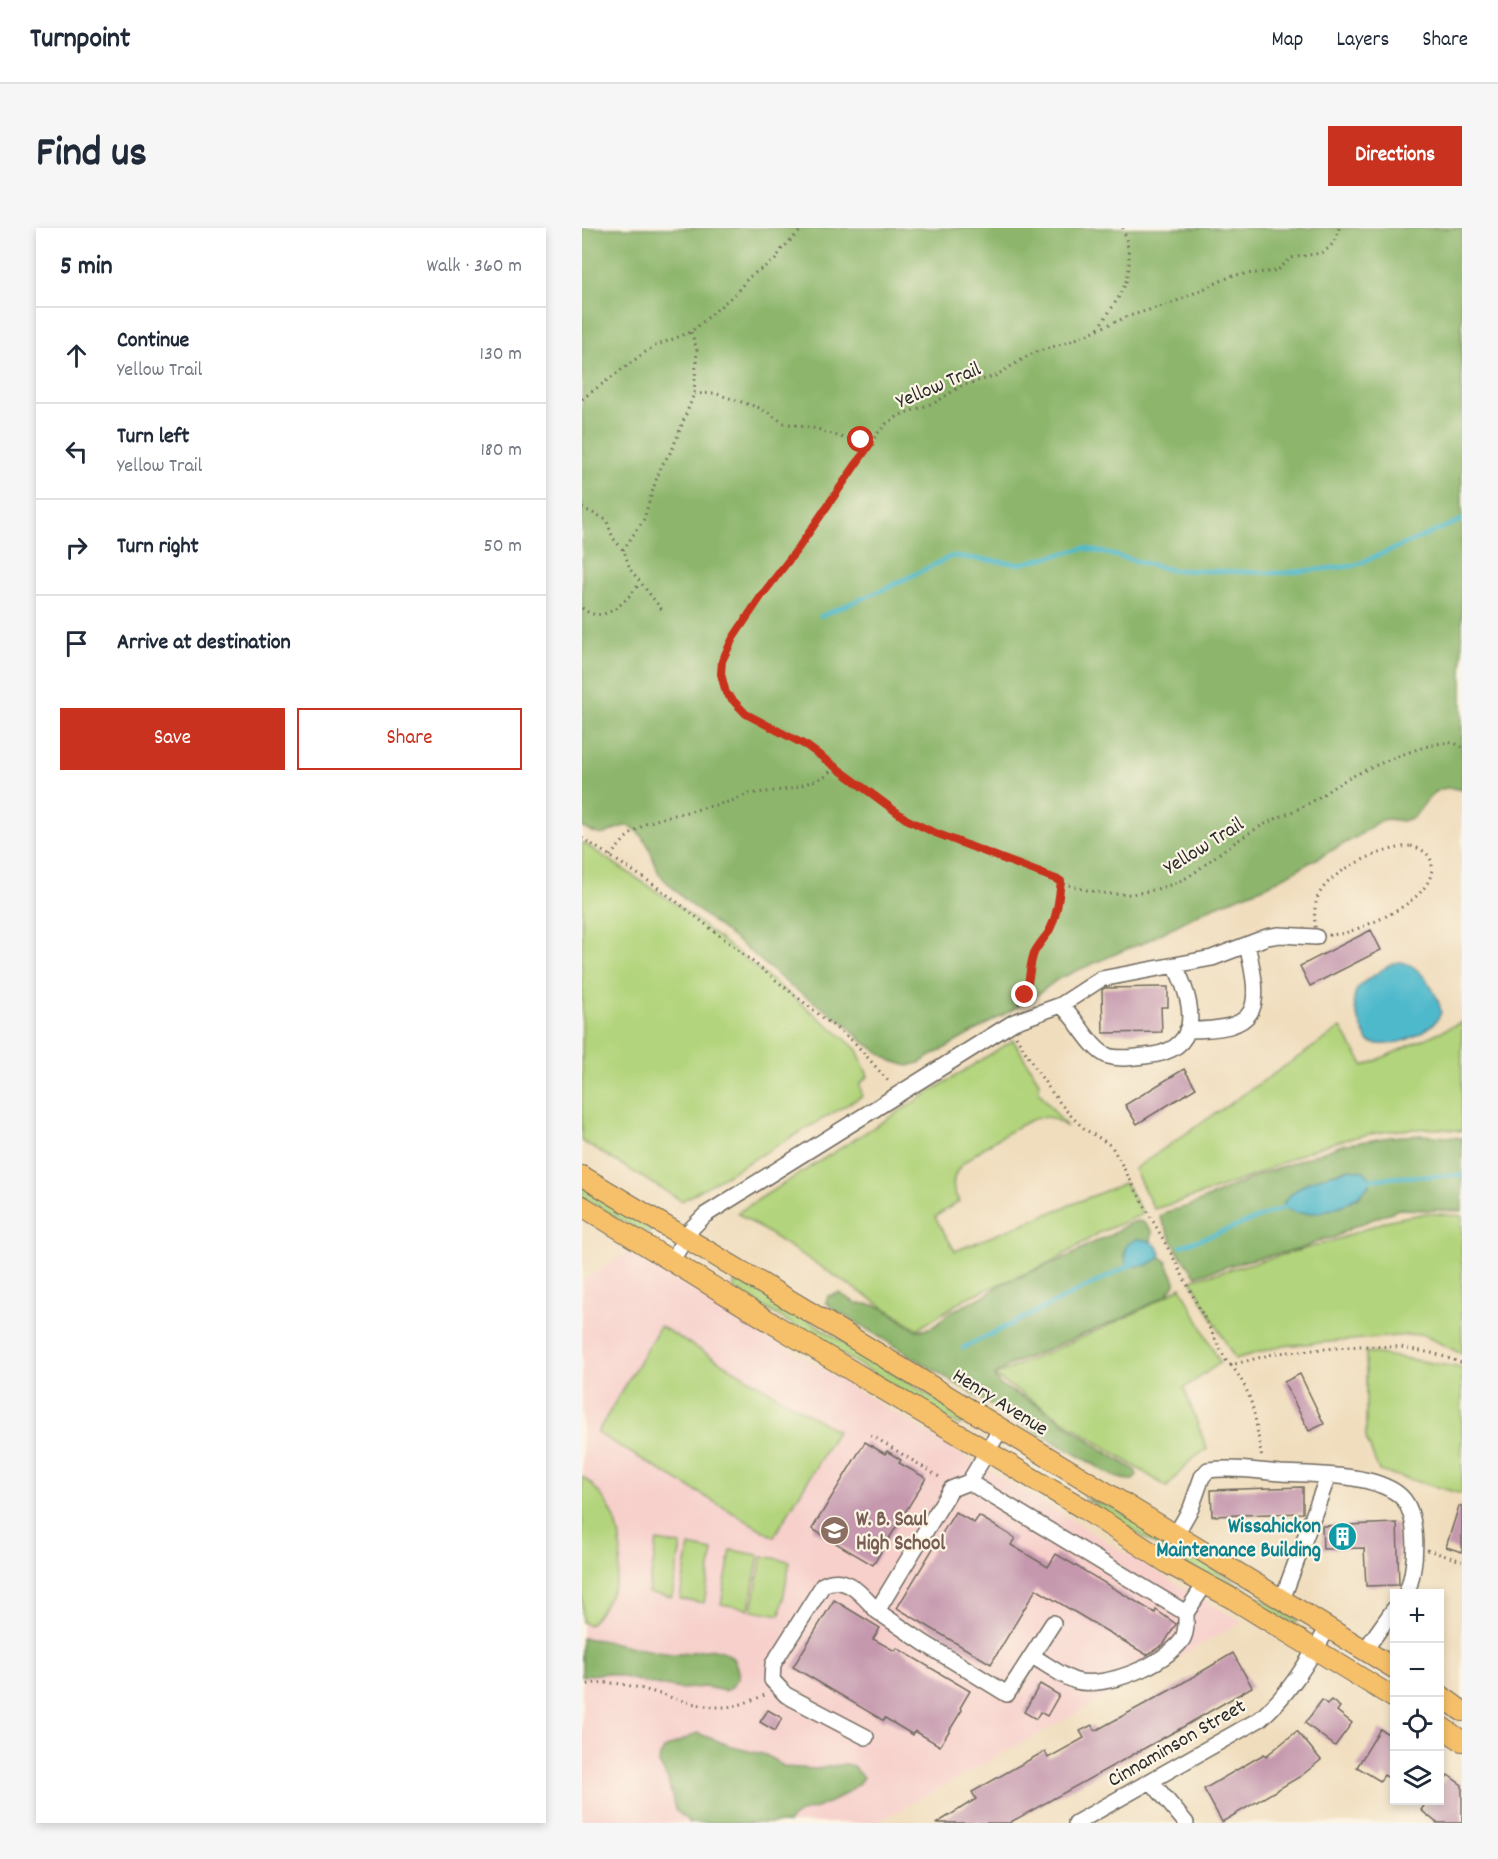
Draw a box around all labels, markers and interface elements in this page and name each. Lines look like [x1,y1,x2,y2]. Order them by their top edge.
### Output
text: Turnpoint [30,21,130,61]
text: Map [1272,26,1303,56]
text: Layers [1336,26,1389,56]
text: Share [1422,26,1468,56]
text: Find us [36,126,147,186]
button: Directions [1328,126,1462,186]
text: 5 min [60,249,113,286]
text: Walk · 360 m [427,253,522,281]
text: Continue [117,326,189,357]
icon: ahead [60,339,93,372]
text: 130 m [480,341,522,369]
street label: Yellow Trail [892,355,986,418]
text: Yellow Trail [117,357,202,385]
text: Turn left [117,422,189,453]
route start [847,426,873,452]
icon: left [60,435,93,468]
text: 180 m [480,437,522,465]
text: Yellow Trail [117,453,202,481]
icon: right [60,531,93,564]
text: Turn right [117,532,199,563]
text: 50 m [484,533,522,561]
icon: arrive [60,627,93,660]
text: Arrive at destination [117,628,291,659]
button: Save [60,708,285,770]
button: Share [297,708,522,770]
street label: Yellow Trail [1159,811,1250,884]
route end [1011,981,1037,1007]
street label: Henry Avenue [946,1362,1053,1445]
place label: W. B. Saul High School [856,1506,946,1560]
place label: Wissahickon Maintenance Building [1156,1513,1321,1567]
school or university icon: W. B. Saul High School [819,1514,851,1546]
building icon: Wissahickon Maintenance Building [1326,1521,1358,1553]
map controls [1390,1589,1444,1805]
button: + [1390,1589,1444,1643]
button: − [1390,1643,1444,1697]
street label: Cinnaminson Street [1103,1693,1252,1796]
button: locate [1390,1697,1444,1751]
button: layers [1390,1751,1444,1805]

